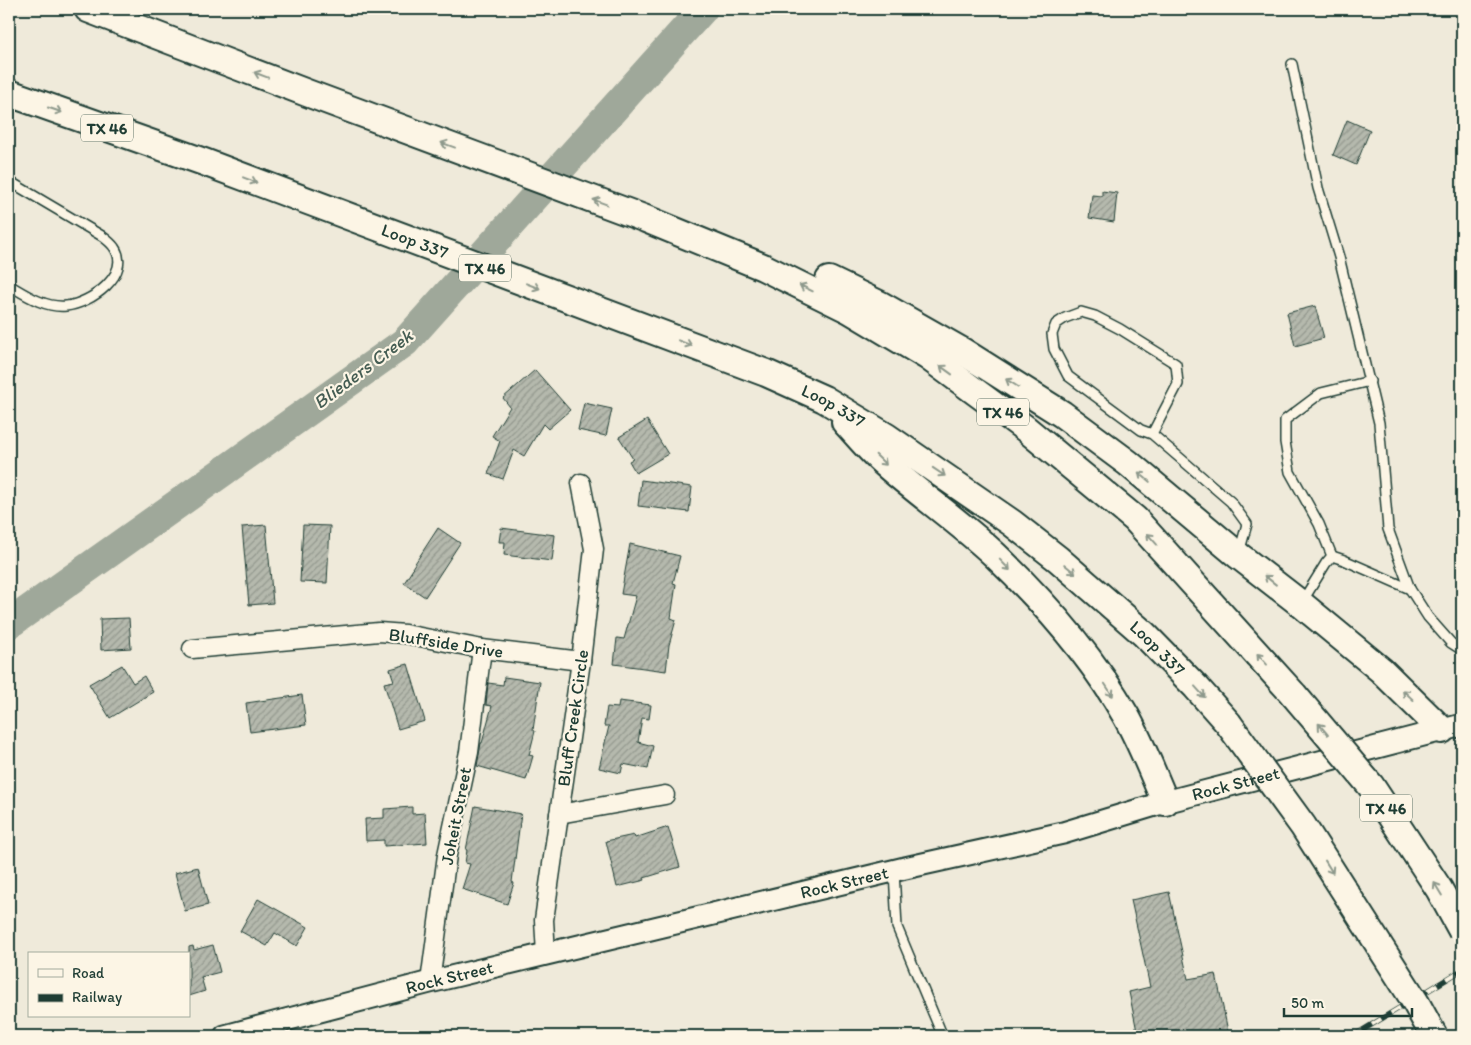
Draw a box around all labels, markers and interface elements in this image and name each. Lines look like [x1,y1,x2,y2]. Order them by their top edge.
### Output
one-way arrow [254,70,270,79]
one-way arrow [46,106,62,115]
road number: TX 46 [81,115,133,142]
one-way arrow [440,140,456,149]
one-way arrow [242,175,257,185]
one-way arrow [593,197,608,206]
street label: Loop 337 [378,219,451,264]
road number: TX 46 [459,254,511,282]
one-way arrow [525,282,540,291]
one-way arrow [798,283,813,293]
water label: Blieders Creek [309,323,418,414]
one-way arrow [677,339,692,348]
one-way arrow [940,364,953,375]
one-way arrow [1006,377,1020,387]
street label: Loop 337 [798,379,869,432]
road number: TX 46 [977,398,1029,426]
one-way arrow [875,454,887,466]
one-way arrow [932,467,946,478]
one-way arrow [1138,471,1151,483]
one-way arrow [1147,532,1158,545]
one-way arrow [999,559,1011,572]
one-way arrow [1063,563,1076,574]
one-way arrow [1263,575,1277,585]
street label: Loop 337 [1125,616,1190,680]
street label: Bluffside Drive [387,623,505,663]
street label: Bluff Creek Circle [553,648,593,788]
one-way arrow [1256,653,1267,666]
one-way arrow [1104,683,1114,697]
one-way arrow [1195,686,1206,699]
one-way arrow [1402,689,1415,701]
one-way arrow [1318,723,1329,736]
street label: Rock Street [1190,762,1282,806]
street label: Joheit Street [436,765,476,867]
road number: TX 46 [1360,794,1412,821]
one-way arrow [1324,859,1334,873]
street label: Rock Street [798,861,891,904]
one-way arrow [1433,883,1443,897]
legend [28,952,190,1018]
street label: Rock Street [403,956,496,999]
text: Road [72,964,105,982]
scale bar [1284,985,1411,1017]
text: Railway [72,988,122,1006]
text: 50 m [1291,994,1324,1012]

